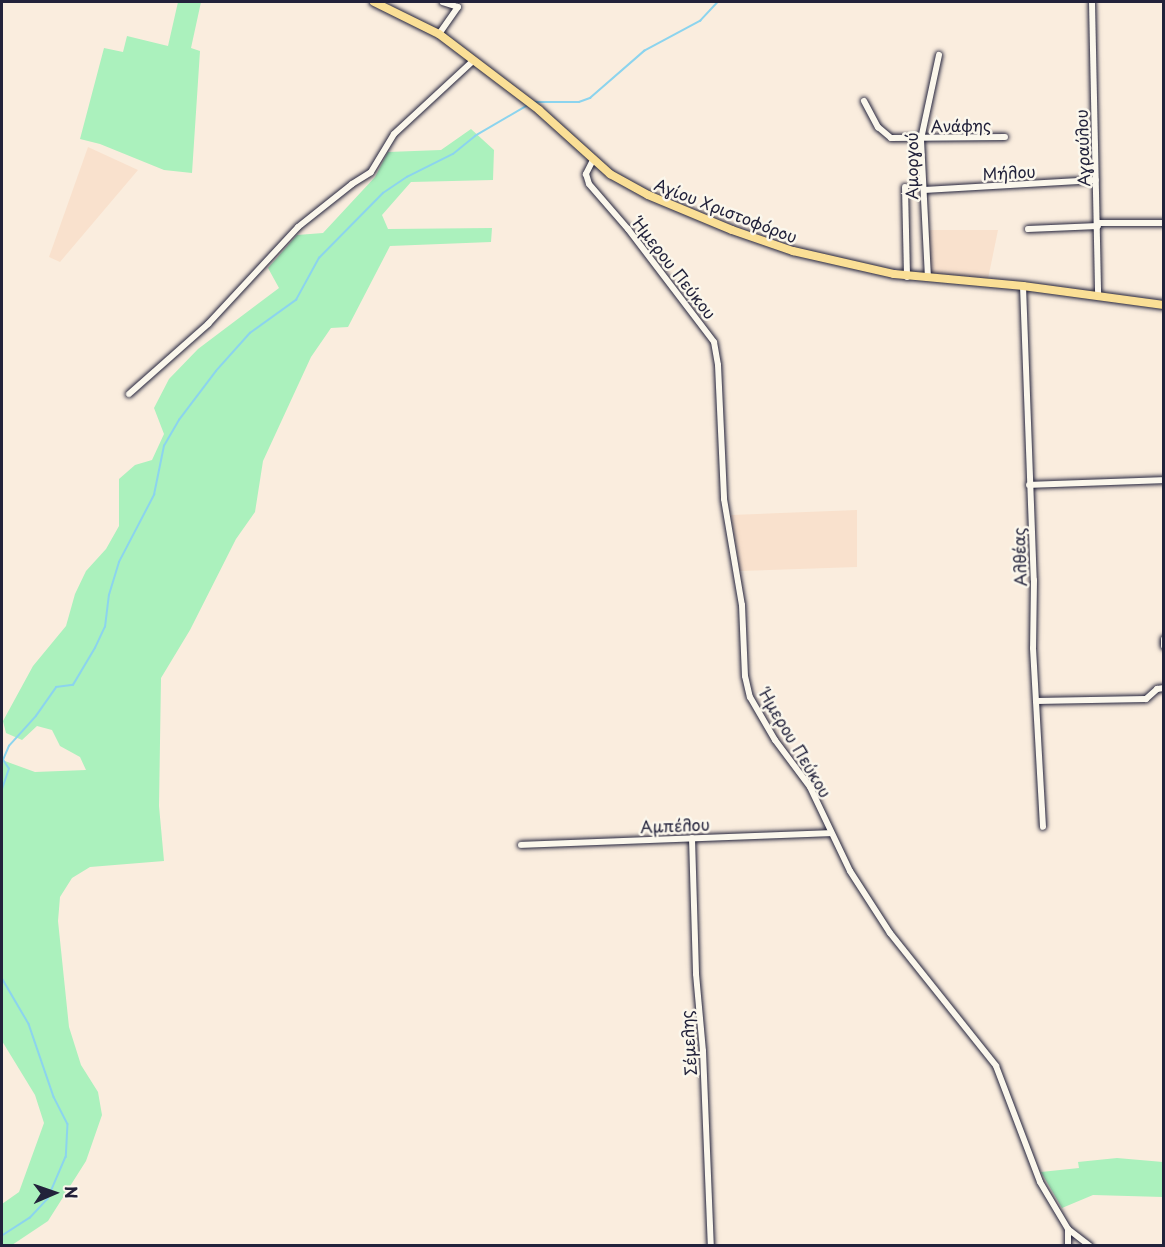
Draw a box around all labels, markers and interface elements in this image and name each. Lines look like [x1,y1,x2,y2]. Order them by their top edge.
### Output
street label: Αγραύλου [1071,109,1093,187]
street label: Ανάφης [931,115,991,135]
street label: Αμοργού [901,132,921,200]
street label: Μήλου [982,161,1036,183]
street label: Αγίου Χριστοφόρου [652,174,800,246]
street label: Ήμερου Πεύκου [630,214,720,322]
street label: Αλθέας [1008,527,1030,587]
street label: Ήμερου Πεύκου [756,685,836,801]
street label: Αμπέλου [640,814,710,836]
street label: Σέμελης [676,1010,700,1076]
north arrow [24,1163,84,1223]
text: N [60,1186,84,1199]

